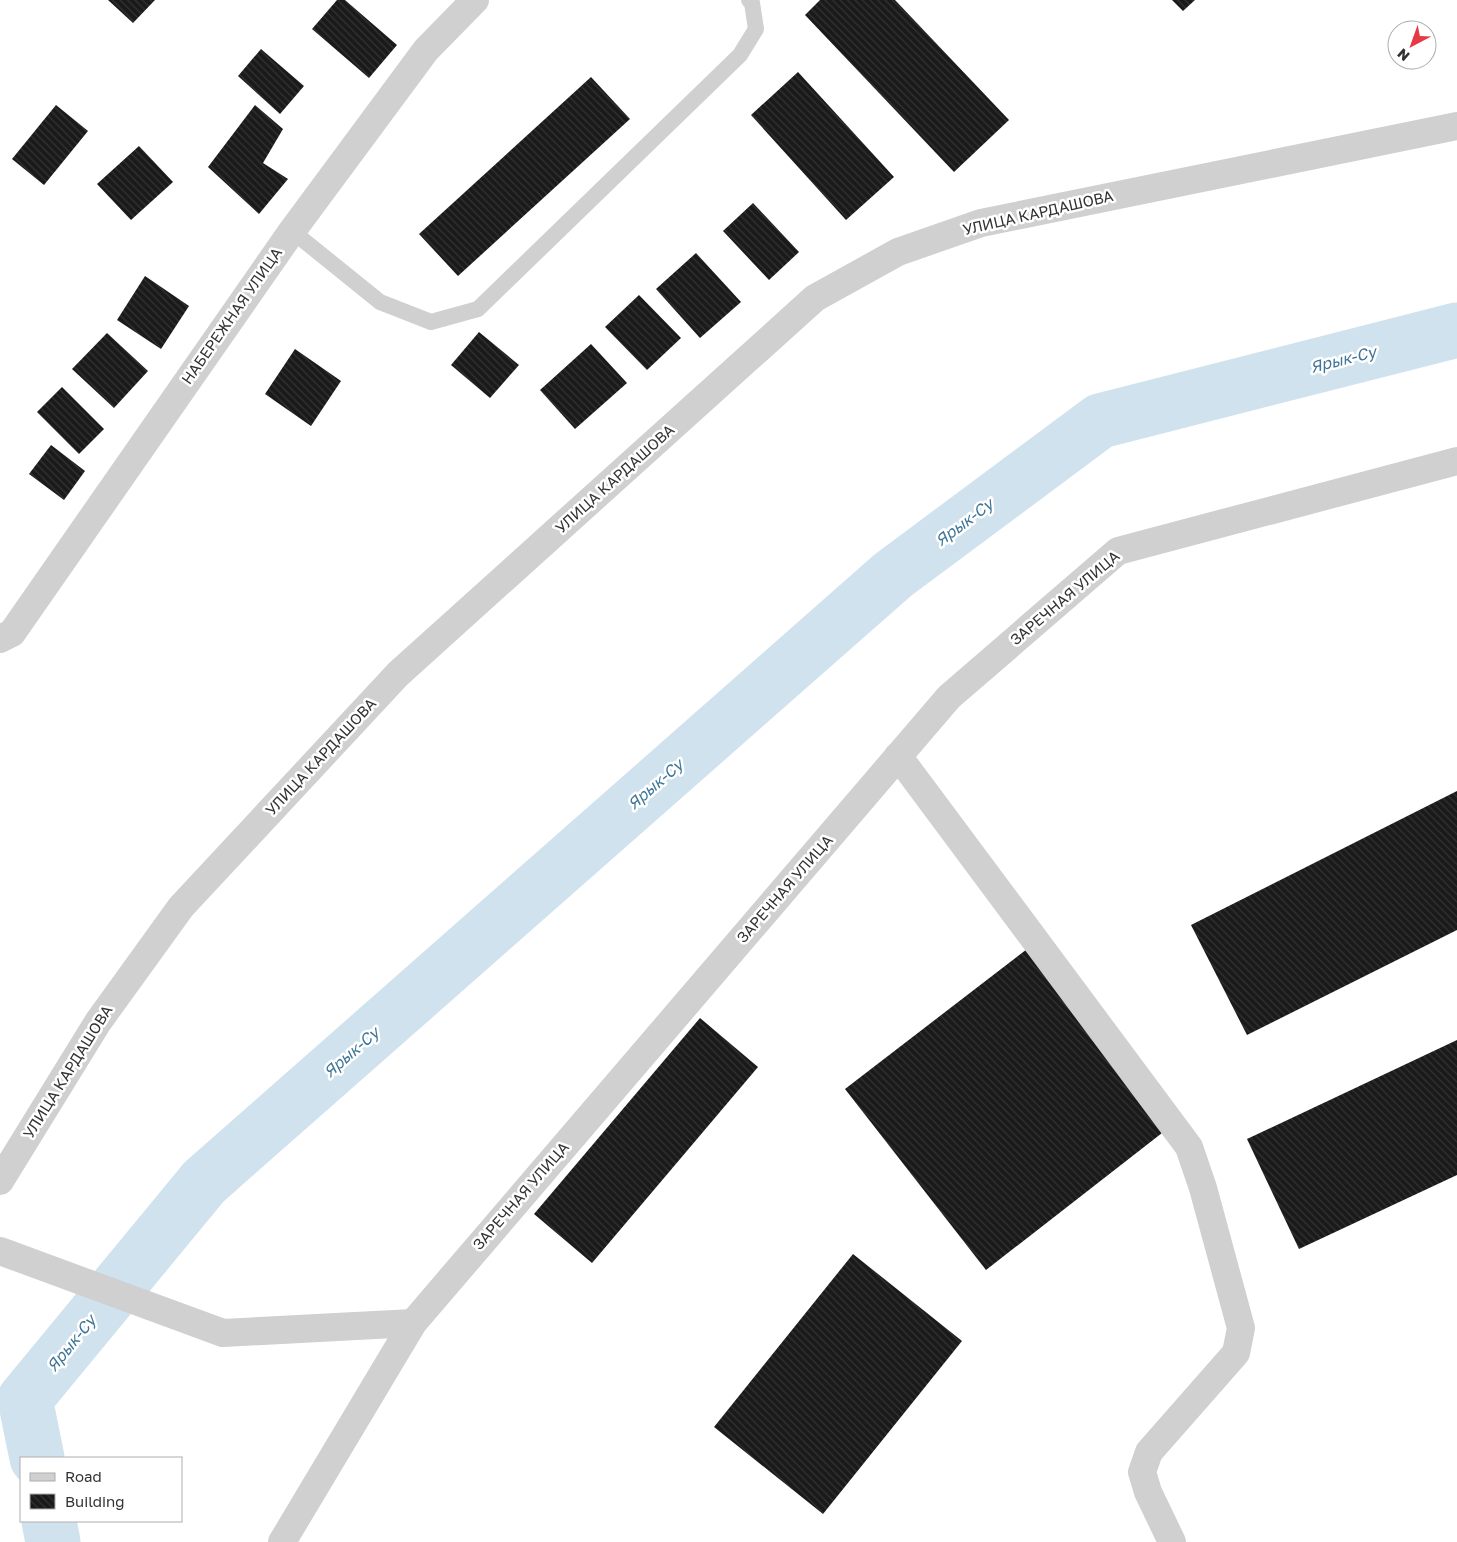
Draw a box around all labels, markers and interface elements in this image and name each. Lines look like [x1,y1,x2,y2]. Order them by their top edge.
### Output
north arrow [1387,20,1437,70]
text: N [1394,45,1413,65]
street label: УЛИЦА КАРДАШОВА [961,186,1115,238]
street label: НАБЕРЕЖНАЯ УЛИЦА [177,244,285,387]
water label: Ярык-Су [1308,341,1380,377]
street label: УЛИЦА КАРДАШОВА [551,420,677,536]
water label: Ярык-Су [931,493,998,550]
street label: ЗАРЕЧНАЯ УЛИЦА [1006,546,1123,648]
street label: УЛИЦА КАРДАШОВА [261,694,379,819]
water label: Ярык-Су [623,753,688,814]
street label: ЗАРЕЧНАЯ УЛИЦА [732,831,836,946]
street label: УЛИЦА КАРДАШОВА [19,1002,116,1141]
water label: Ярык-Су [319,1021,384,1082]
street label: ЗАРЕЧНАЯ УЛИЦА [468,1138,572,1253]
water label: Ярык-Су [42,1309,101,1375]
legend [20,1457,182,1522]
text: Road [65,1467,102,1485]
text: Building [65,1492,125,1510]

